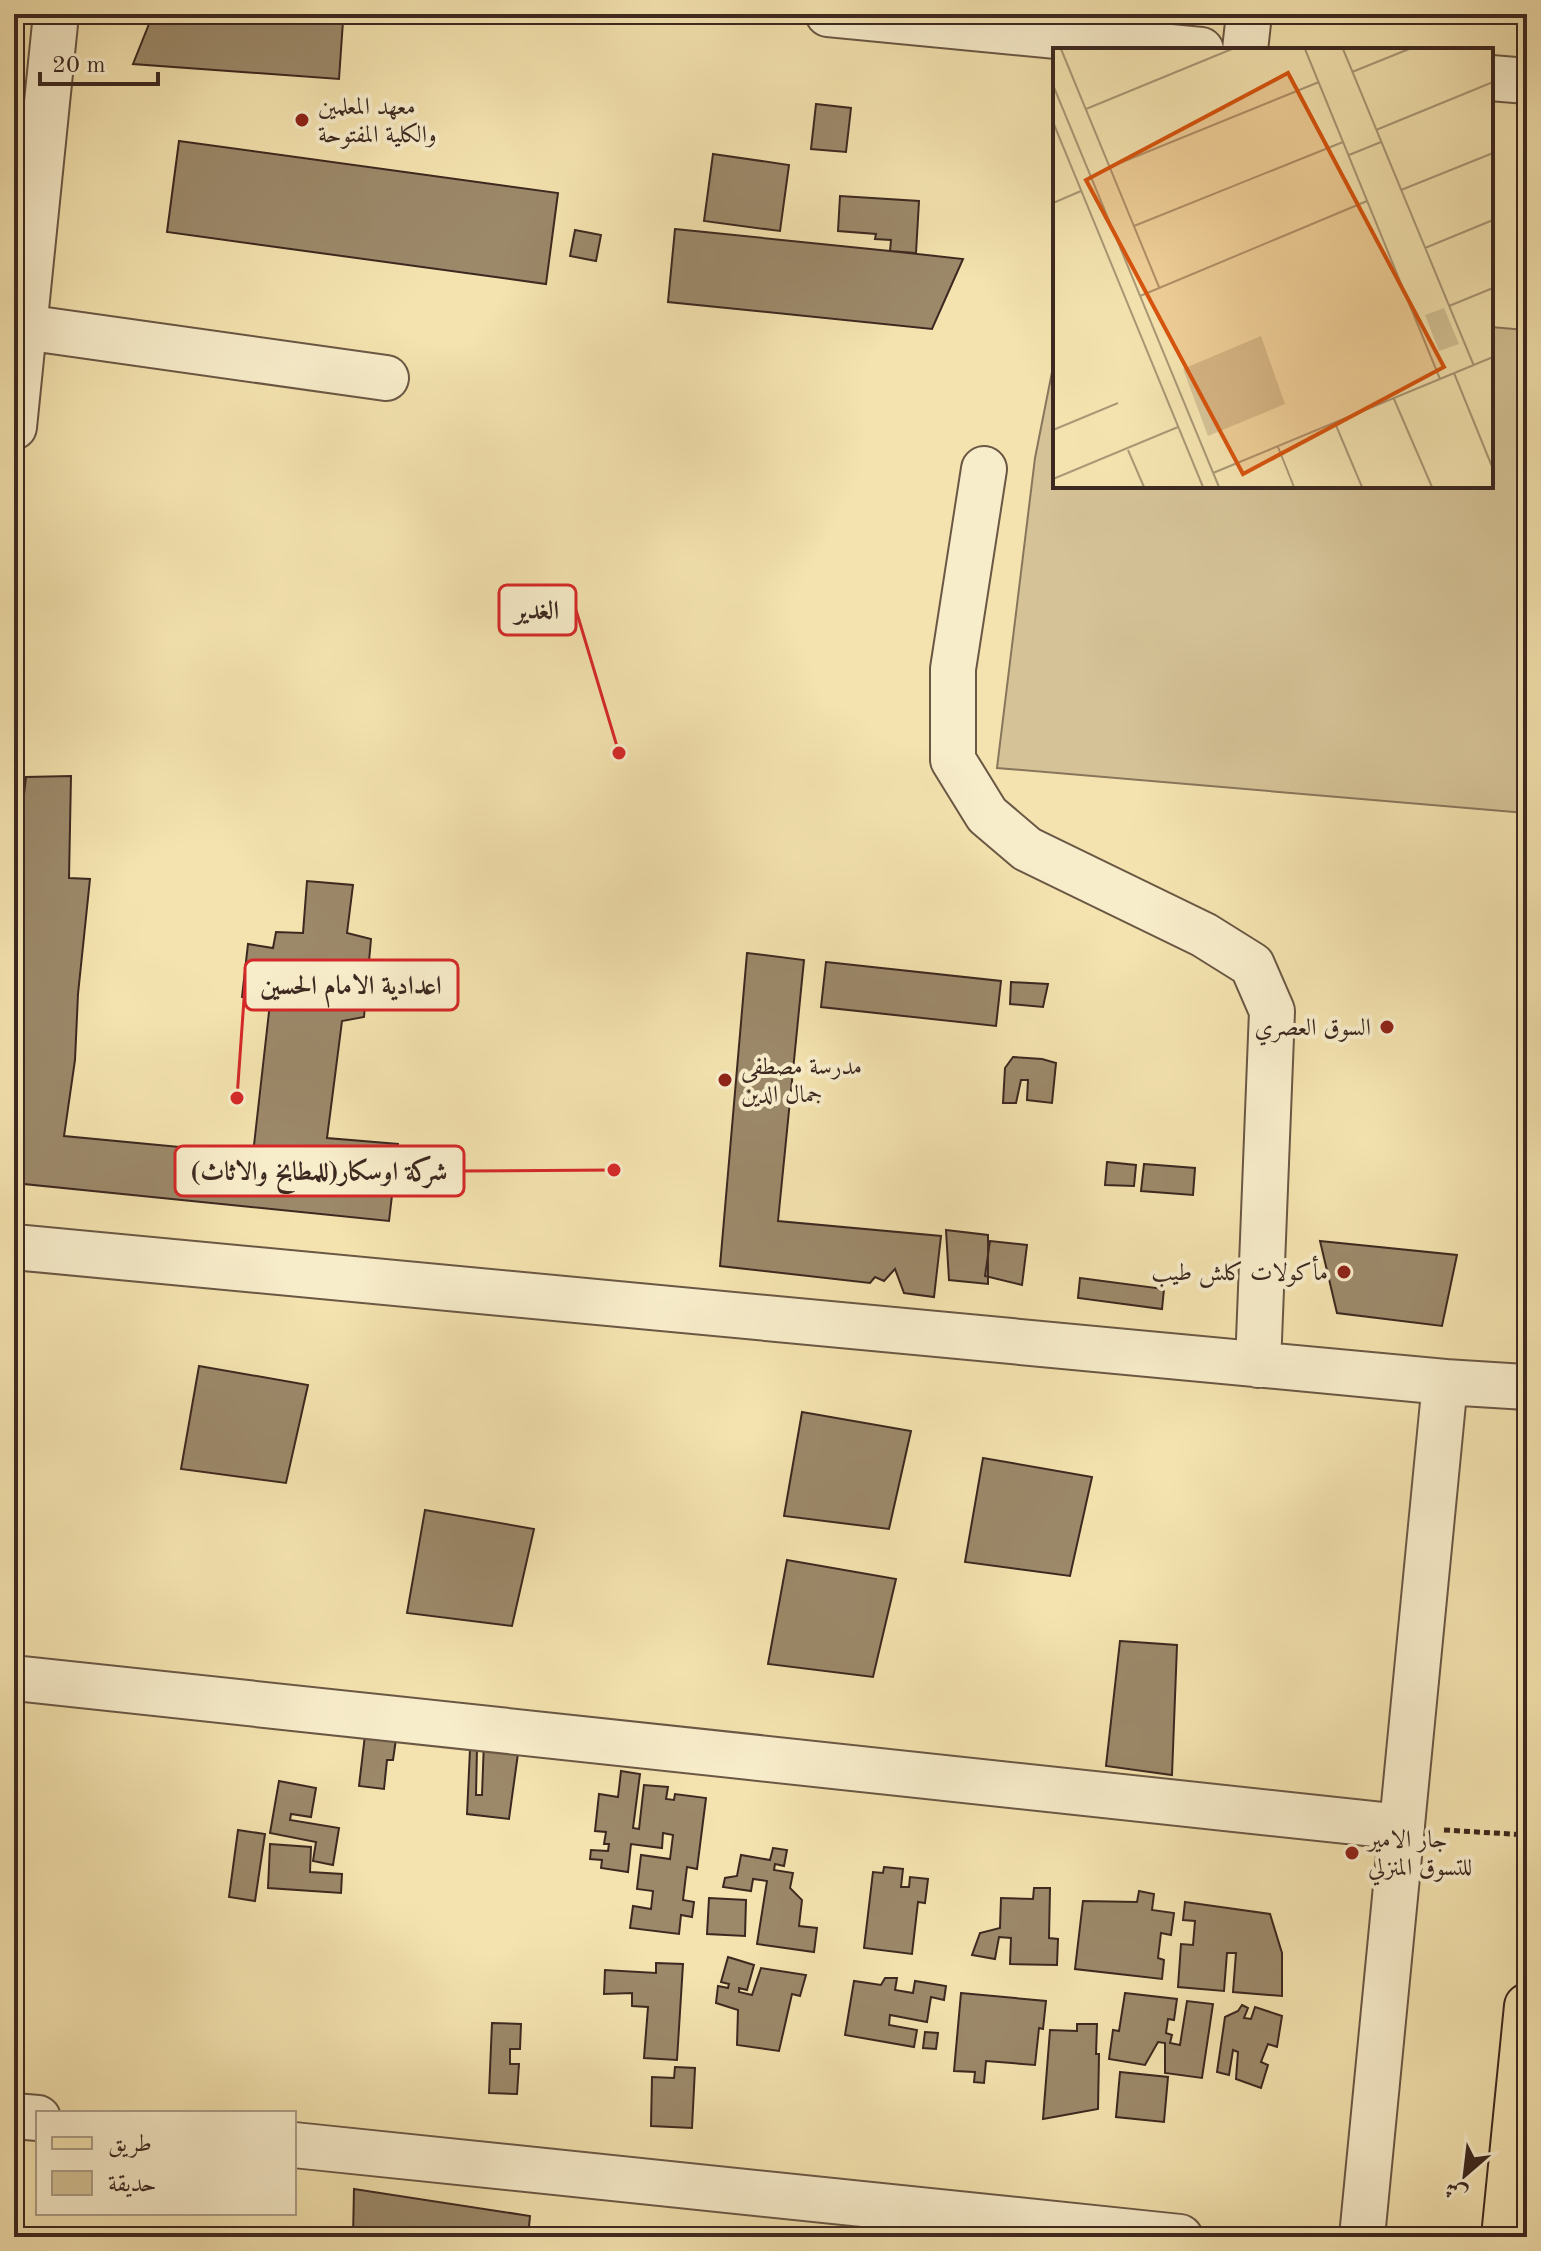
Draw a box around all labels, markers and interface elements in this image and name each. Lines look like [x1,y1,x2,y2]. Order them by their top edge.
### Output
scale bar [40,36,158,86]
inset map [1053,48,1493,488]
text: 20 m [52,54,106,78]
place label: معهد المعلمين والكلية المفتوحة [318,96,437,149]
marker: معهد المعلمين والكلية المفتوحة [293,111,311,129]
callout: الغدير [499,585,576,635]
text: الغدير [512,599,559,625]
callout: اعدادية الامام الحسين [245,960,458,1010]
text: اعدادية الامام الحسين [260,972,442,1008]
place label: السوق العصري [1254,1017,1371,1046]
marker: السوق العصري [1378,1018,1396,1036]
place label: مدرسة مصطفى جمال الدين [741,1056,862,1108]
marker: مدرسة مصطفى جمال الدين [716,1071,734,1089]
callout: شركة اوسكار(للمطابخ والاثاث) [175,1146,464,1196]
text: شركة اوسكار(للمطابخ والاثاث) [191,1155,447,1194]
place label: مأكولات كلش طيب [1151,1255,1328,1288]
marker: مأكولات كلش طيب [1335,1263,1353,1281]
place label: جار الامير للتسوق المنزلي [1365,1829,1472,1886]
marker: جار الامير للتسوق المنزلي [1343,1844,1361,1862]
legend [36,2111,296,2215]
text: طريق [108,2133,152,2158]
north arrow [1425,2135,1505,2215]
text: حديقة [108,2173,157,2198]
text: ش [1442,2176,1471,2206]

